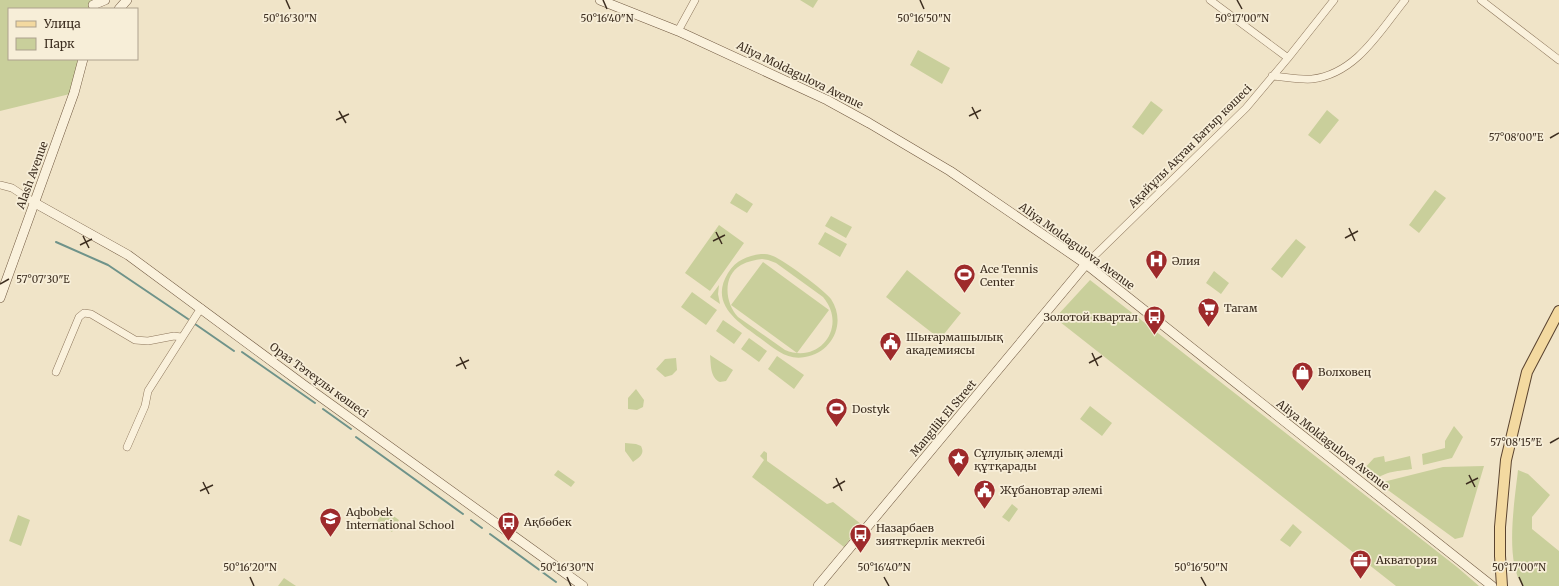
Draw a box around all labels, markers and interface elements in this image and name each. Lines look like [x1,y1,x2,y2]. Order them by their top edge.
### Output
legend [8,8,138,60]
text: 50°16'30"N [263,12,317,25]
text: 50°16'40"N [581,12,634,25]
text: 50°16'50"N [897,12,951,25]
text: 50°17'00"N [1215,12,1269,25]
text: Улица [43,16,81,31]
text: Парк [44,36,75,51]
street label: Aliya Moldagulova Avenue [733,38,866,112]
street label: Ақайұлы Ақтан Батыр көшесі [1125,81,1255,211]
text: 57°08'00"E [1489,131,1544,144]
street label: Alash Avenue [13,139,51,212]
street label: Aliya Moldagulova Avenue [1016,199,1138,293]
hospital icon: Әлия [1143,248,1169,281]
place label: Әлия [1172,254,1201,268]
sports icon: Ace Tennis Center [952,262,978,295]
place label: Ace Tennis Center [979,262,1038,289]
text: 57°07'30"E [16,273,70,286]
supermarket icon: Тагам [1196,295,1222,328]
place label: Тагам [1224,301,1258,315]
bus stop icon: Золотой квартал [1141,304,1167,337]
place label: Золотой квартал [1044,310,1138,324]
public building icon: Шығармашылық академиясы [878,330,904,363]
place label: Шығармашылық академиясы [906,330,1003,357]
street label: Ораз Тәтеұлы көшесі [267,339,371,421]
shop icon: Волховец [1289,359,1315,392]
place label: Волховец [1318,365,1371,379]
street label: Mangilik El Street [907,376,979,459]
sports icon: Dostyk [824,396,850,429]
street label: Aliya Moldagulova Avenue [1273,396,1392,494]
place label: Dostyk [852,402,890,416]
text: 57°08'15"E [1490,436,1542,449]
place icon: Сұлулық әлемді құтқарады [946,446,972,479]
place label: Сұлулық әлемді құтқарады [974,446,1064,473]
public building icon: Жұбановтар әлемі [971,477,997,510]
place label: Жұбановтар әлемі [1000,483,1103,497]
school or university icon: Aqbobek International School [318,505,344,538]
place label: Aqbobek International School [345,505,455,532]
bus stop icon: Ақбөбек [495,509,521,542]
place label: Ақбөбек [523,515,572,529]
bus stop icon: Назарбаев зияткерлік мектебі [847,521,873,554]
place label: Назарбаев зияткерлік мектебі [876,521,985,548]
office icon: Акватория [1347,547,1373,580]
place label: Акватория [1375,553,1438,567]
text: 50°16'20"N [223,561,277,574]
text: 50°16'30"N [540,561,594,574]
text: 50°16'40"N [858,561,911,574]
text: 50°16'50"N [1174,561,1228,574]
text: 50°17'00"N [1492,561,1546,574]

